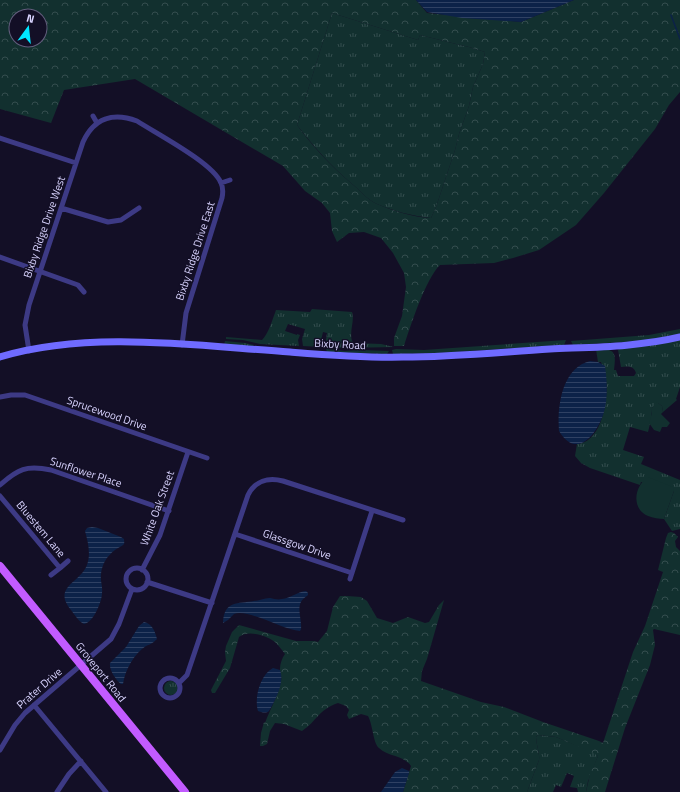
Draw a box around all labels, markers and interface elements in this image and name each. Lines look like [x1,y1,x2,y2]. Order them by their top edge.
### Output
north arrow [8,8,48,48]
text: N [25,10,36,27]
street label: Bixby Ridge Drive West [19,174,69,280]
street label: Bixby Ridge Drive East [171,199,219,303]
street label: Bixby Road [314,335,366,353]
street label: Sprucewood Drive [65,392,150,434]
street label: Sunflower Place [48,453,124,491]
street label: White Oak Street [136,468,178,548]
street label: Bluestem Lane [13,497,70,561]
street label: Glassgow Drive [261,525,334,563]
street label: Groveport Road [72,639,130,705]
street label: Prater Drive [13,663,66,712]

